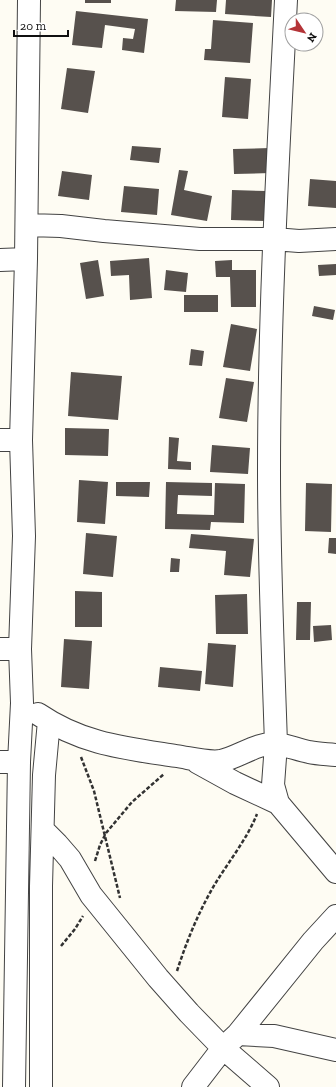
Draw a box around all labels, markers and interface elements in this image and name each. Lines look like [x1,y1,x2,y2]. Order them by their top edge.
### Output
scale bar [14,12,68,38]
north arrow [284,12,324,52]
text: 20 m [20,19,47,33]
text: N [304,30,320,45]

